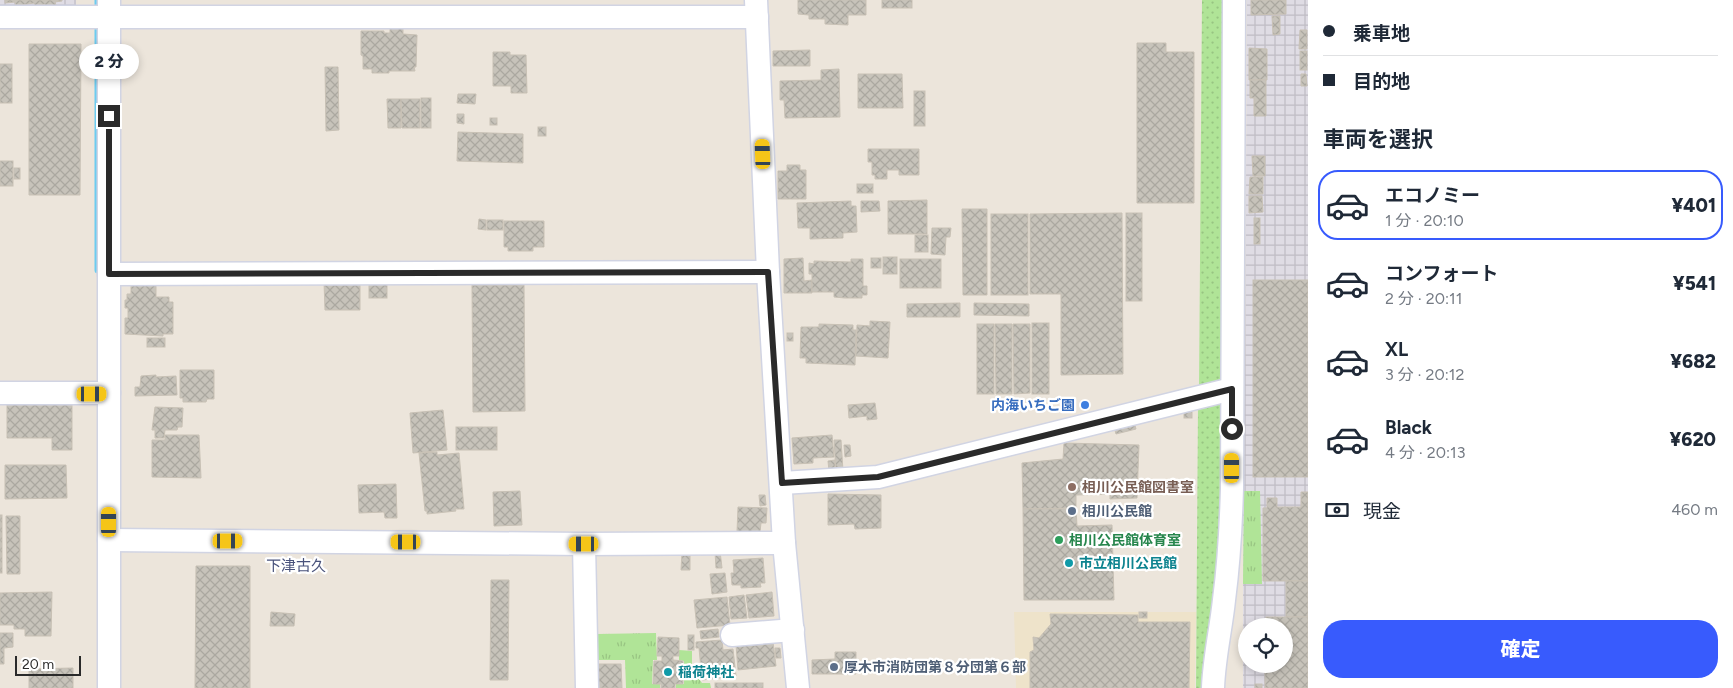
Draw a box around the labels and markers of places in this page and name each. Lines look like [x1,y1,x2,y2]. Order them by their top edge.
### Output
place label: 内海いちご園 [991,397,1075,414]
marker: 内海いちご園 [1079,399,1091,411]
place label: 相川公民館図書室 [1082,479,1194,496]
marker: 相川公民館図書室 [1066,481,1078,493]
place label: 相川公民館 [1082,503,1152,520]
marker: 相川公民館 [1066,505,1078,517]
place label: 相川公民館体育室 [1069,532,1181,549]
marker: 相川公民館体育室 [1053,534,1065,546]
place label: 市立相川公民館 [1079,555,1177,572]
marker: 市立相川公民館 [1063,557,1075,569]
place label: 厚木市消防団第８分団第６部 [844,659,1026,676]
marker: 厚木市消防団第８分団第６部 [828,661,840,673]
place label: 稲荷神社 [678,664,734,681]
marker: 稲荷神社 [662,666,674,678]

